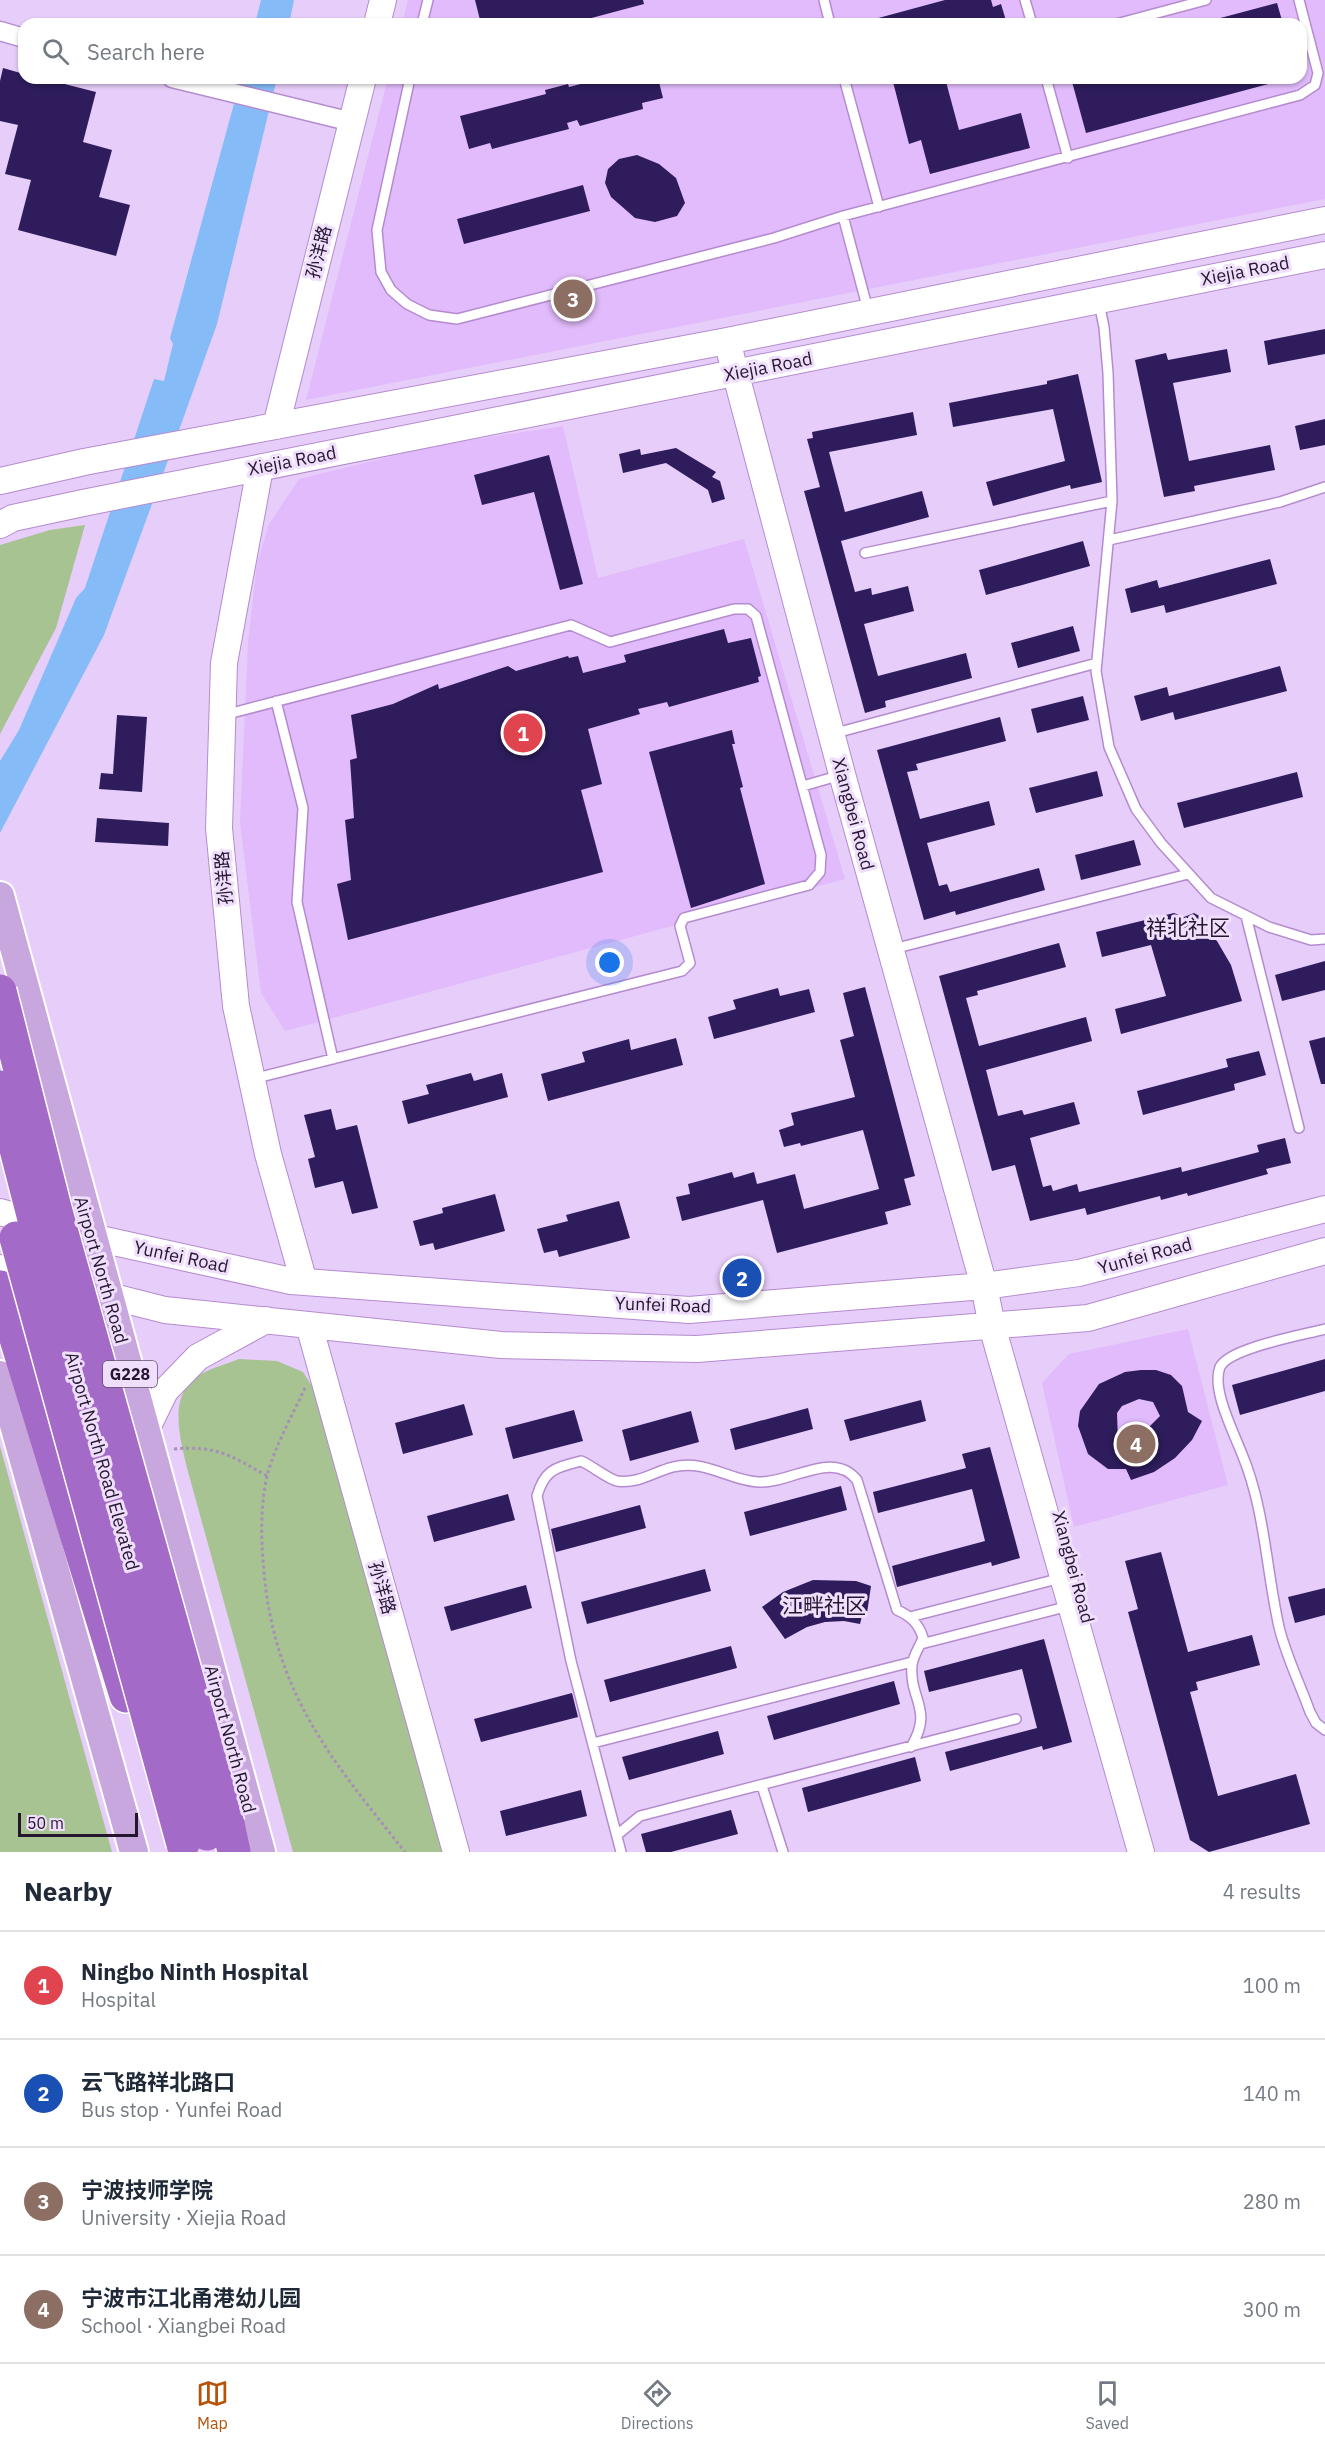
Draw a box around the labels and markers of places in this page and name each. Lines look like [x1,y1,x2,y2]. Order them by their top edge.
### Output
pin: 3 [554,276,592,322]
pin: 1 [504,710,542,756]
pin: 2 [722,1256,762,1300]
pin: 4 [1116,1422,1156,1466]

